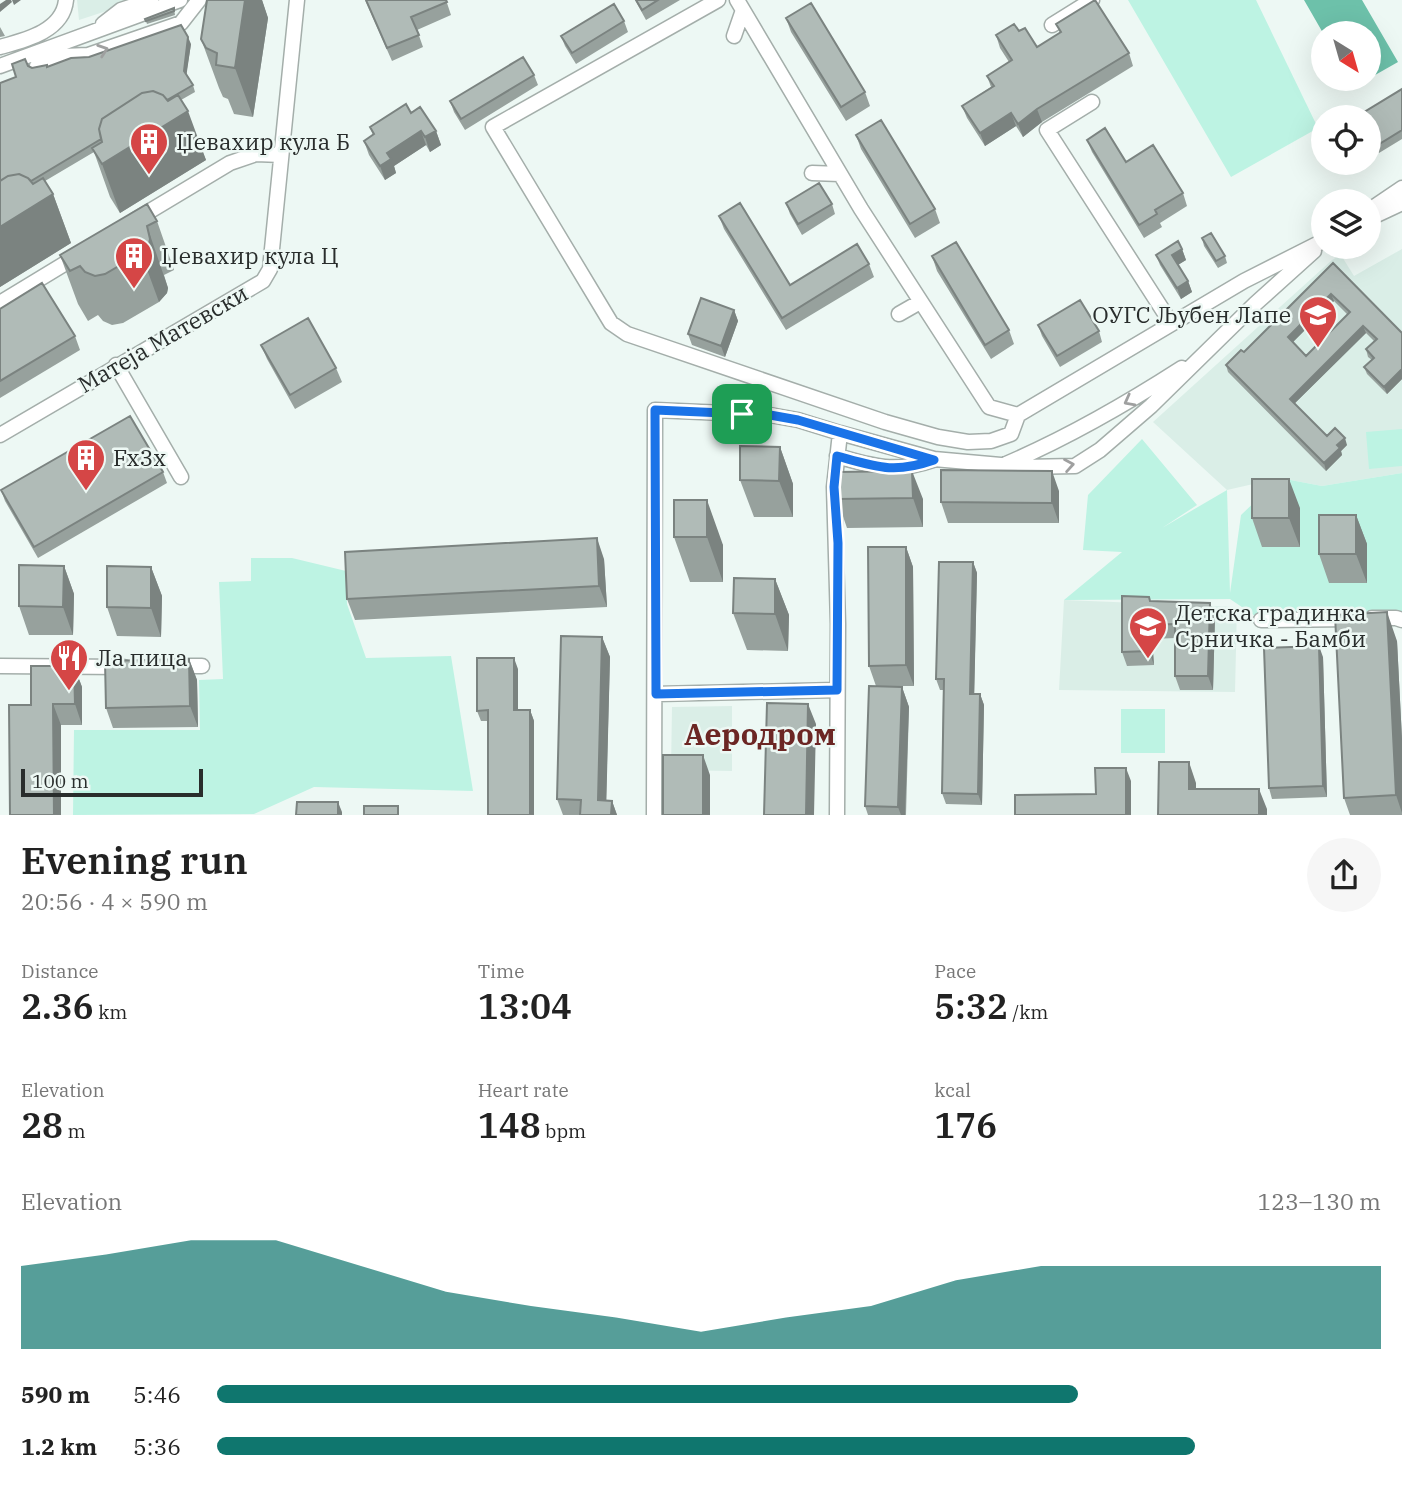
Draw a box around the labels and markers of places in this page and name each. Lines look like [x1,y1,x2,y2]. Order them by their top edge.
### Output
building icon: Џевахир кула Б [128,121,170,176]
place label: Џевахир кула Б [176,126,350,156]
building icon: Џевахир кула Ц [113,235,155,290]
place label: Џевахир кула Ц [161,240,339,270]
school or university icon: ОУГС Љубен Лапе [1297,294,1339,349]
place label: ОУГС Љубен Лапе [1092,299,1291,329]
pin [712,384,772,444]
building icon: Fx3x [65,437,107,492]
place label: Fx3x [113,442,166,472]
place label: Детска градинка Срничка - Бамби [1175,597,1367,653]
school or university icon: Детска градинка Срничка - Бамби [1127,605,1169,660]
restaurant icon: Ла пица [48,637,90,692]
place label: Ла пица [96,642,188,672]

